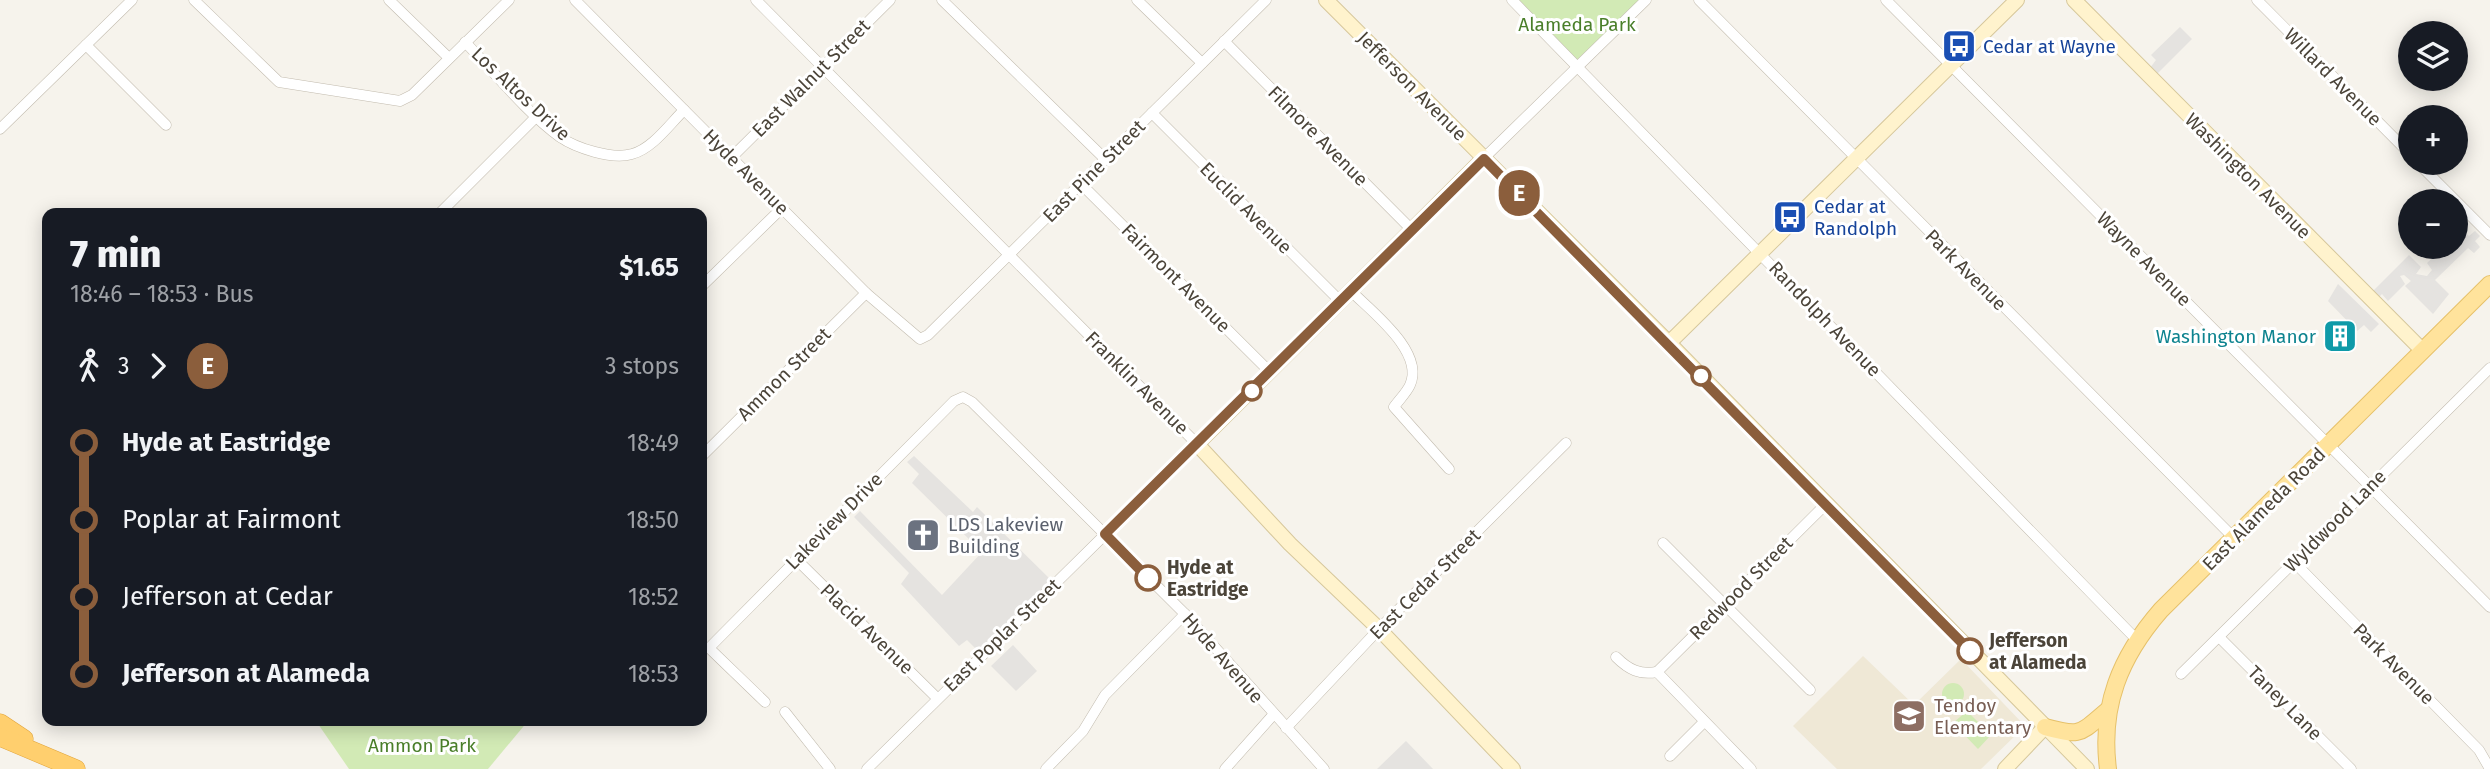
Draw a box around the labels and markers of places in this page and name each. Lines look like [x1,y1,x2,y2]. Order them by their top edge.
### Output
bus stop icon: Cedar at Wayne [1940,27,1978,65]
place label: Cedar at Wayne [1983,35,2116,58]
place label: Cedar at Randolph [1814,195,1897,240]
bus stop icon: Cedar at Randolph [1771,198,1809,236]
building icon: Washington Manor [2321,317,2359,355]
place label: Washington Manor [2156,325,2317,348]
unlabelled marker [1691,366,1711,386]
unlabelled marker [1242,381,1262,401]
place label: LDS Lakeview Building [948,513,1064,558]
church icon: LDS Lakeview Building [904,516,942,554]
place label: Hyde at Eastridge [1167,556,1248,601]
marker: Hyde at Eastridge [1135,565,1161,591]
place label: Jefferson at Alameda [1988,629,2087,674]
marker: Jefferson at Alameda [1957,638,1983,664]
place label: Tendoy Elementary [1934,694,2032,739]
school or university icon: Tendoy Elementary [1890,697,1928,735]

